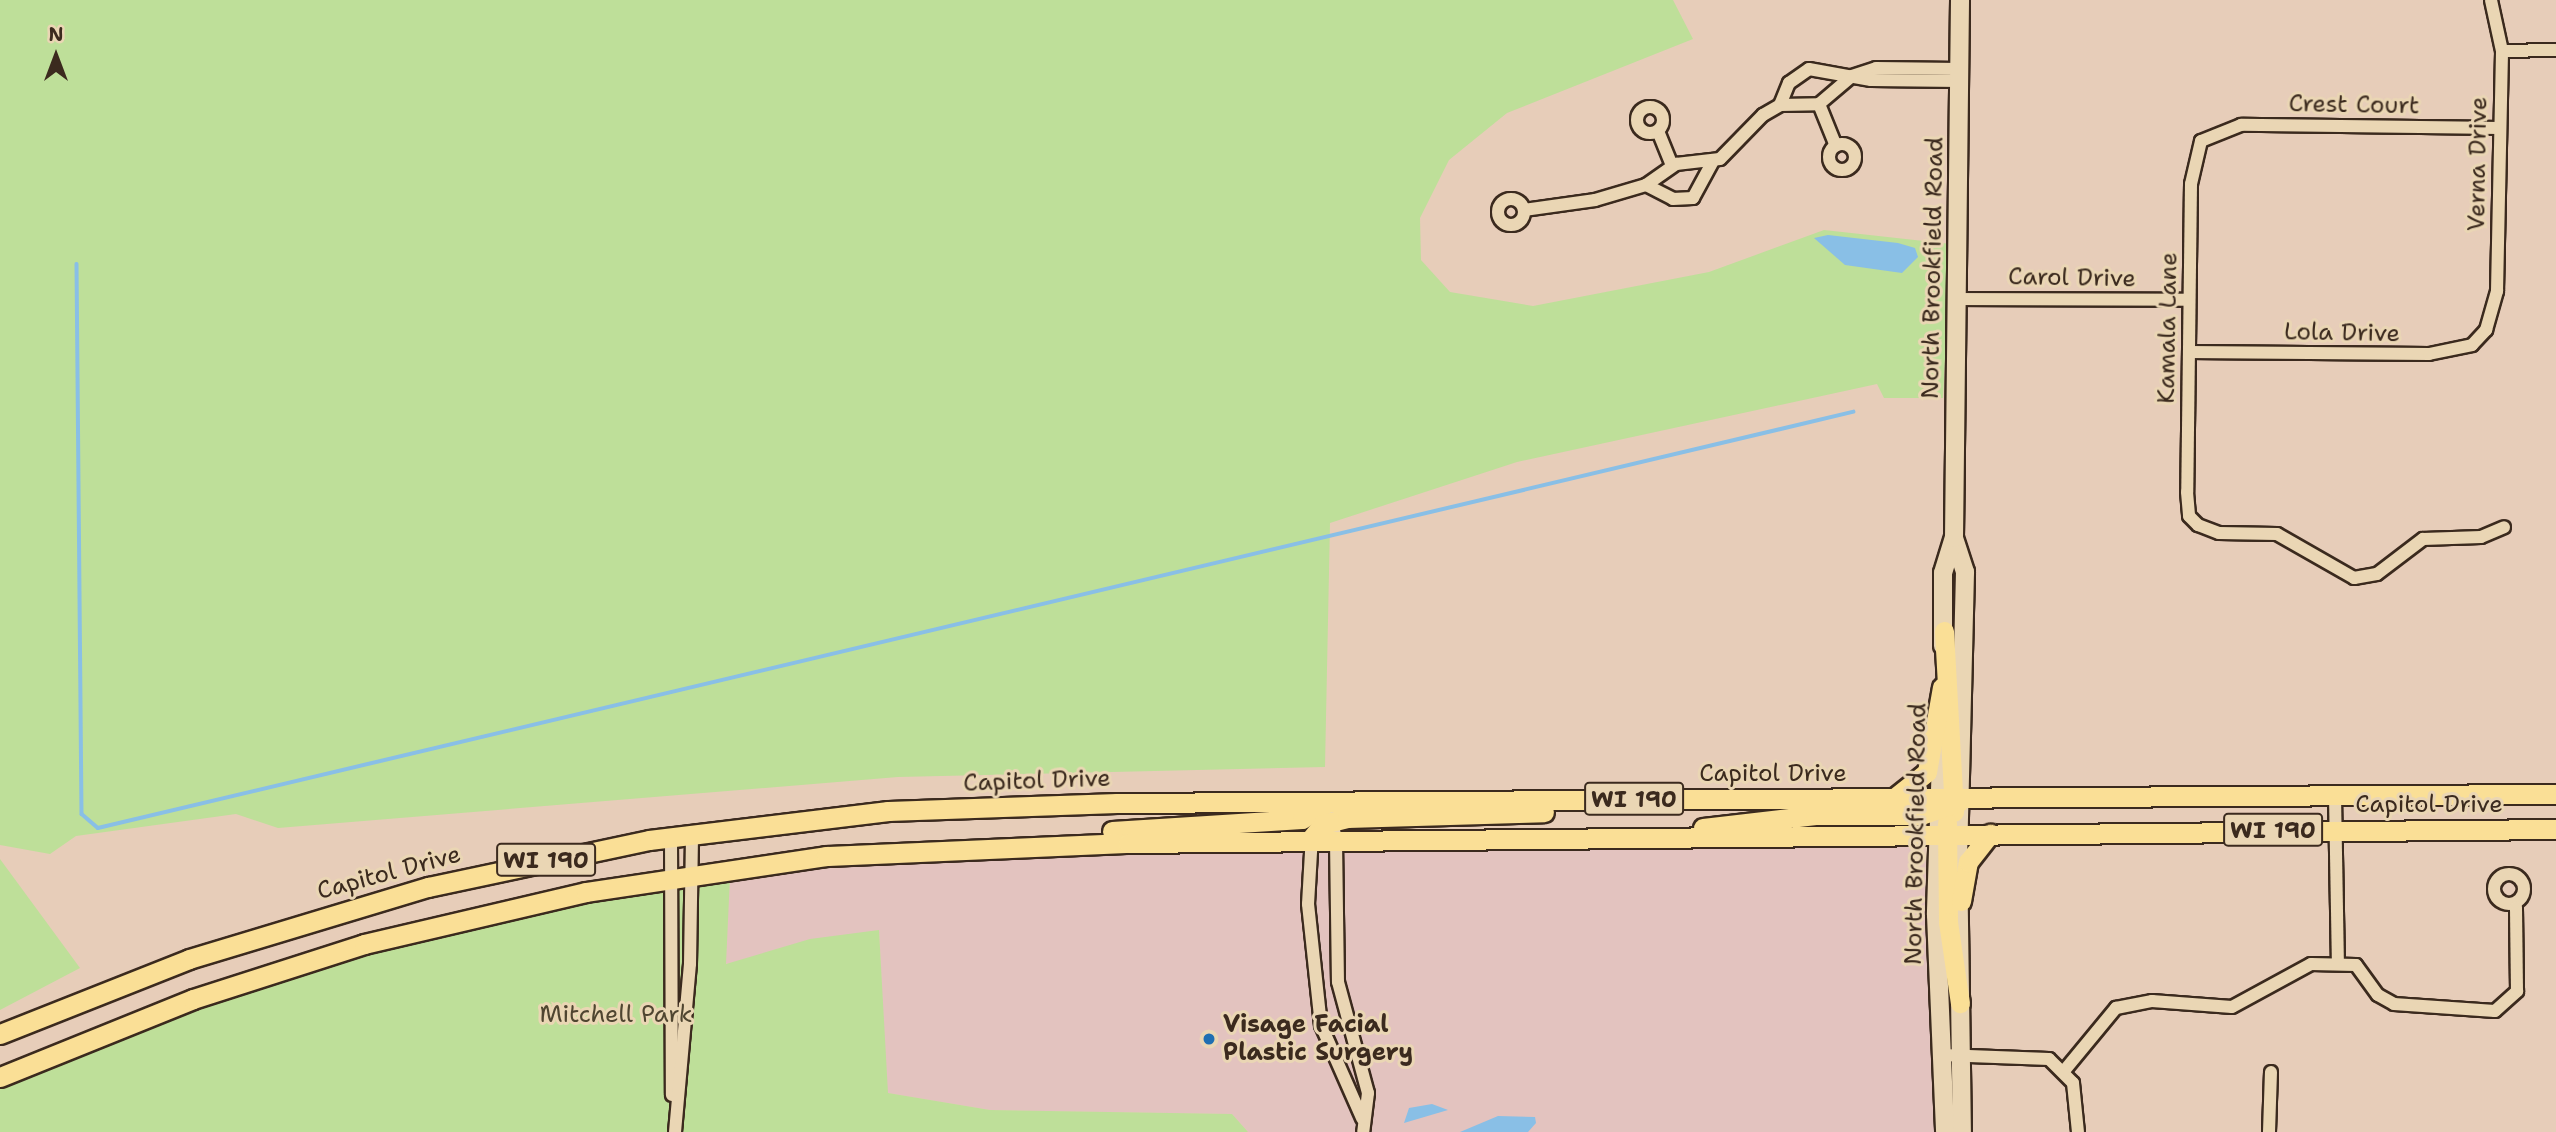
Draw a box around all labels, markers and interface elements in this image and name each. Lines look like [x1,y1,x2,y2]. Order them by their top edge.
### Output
north arrow [21,21,91,91]
text: N [48,22,64,47]
street label: Crest Court [2288,89,2420,121]
street label: Verna Drive [2462,96,2494,232]
street label: North Brookfield Road [1916,137,1950,399]
street label: Kamala Lane [2152,252,2184,404]
street label: Carol Drive [2008,262,2136,294]
street label: Lola Drive [2284,318,2400,348]
street label: North Brookfield Road [1899,703,1933,965]
street label: Capitol Drive [1699,760,1847,788]
street label: Capitol Drive [963,764,1111,798]
road number: WI 190 [1583,779,1685,818]
street label: Capitol Drive [2355,791,2503,819]
road number: WI 190 [2222,810,2324,850]
street label: Capitol Drive [314,840,464,906]
road number: WI 190 [495,840,597,880]
park label: Mitchell Park [539,1001,693,1029]
place label: Visage Facial Plastic Surgery [1223,1011,1413,1067]
marker: Visage Facial Plastic Surgery [1201,1031,1217,1047]

